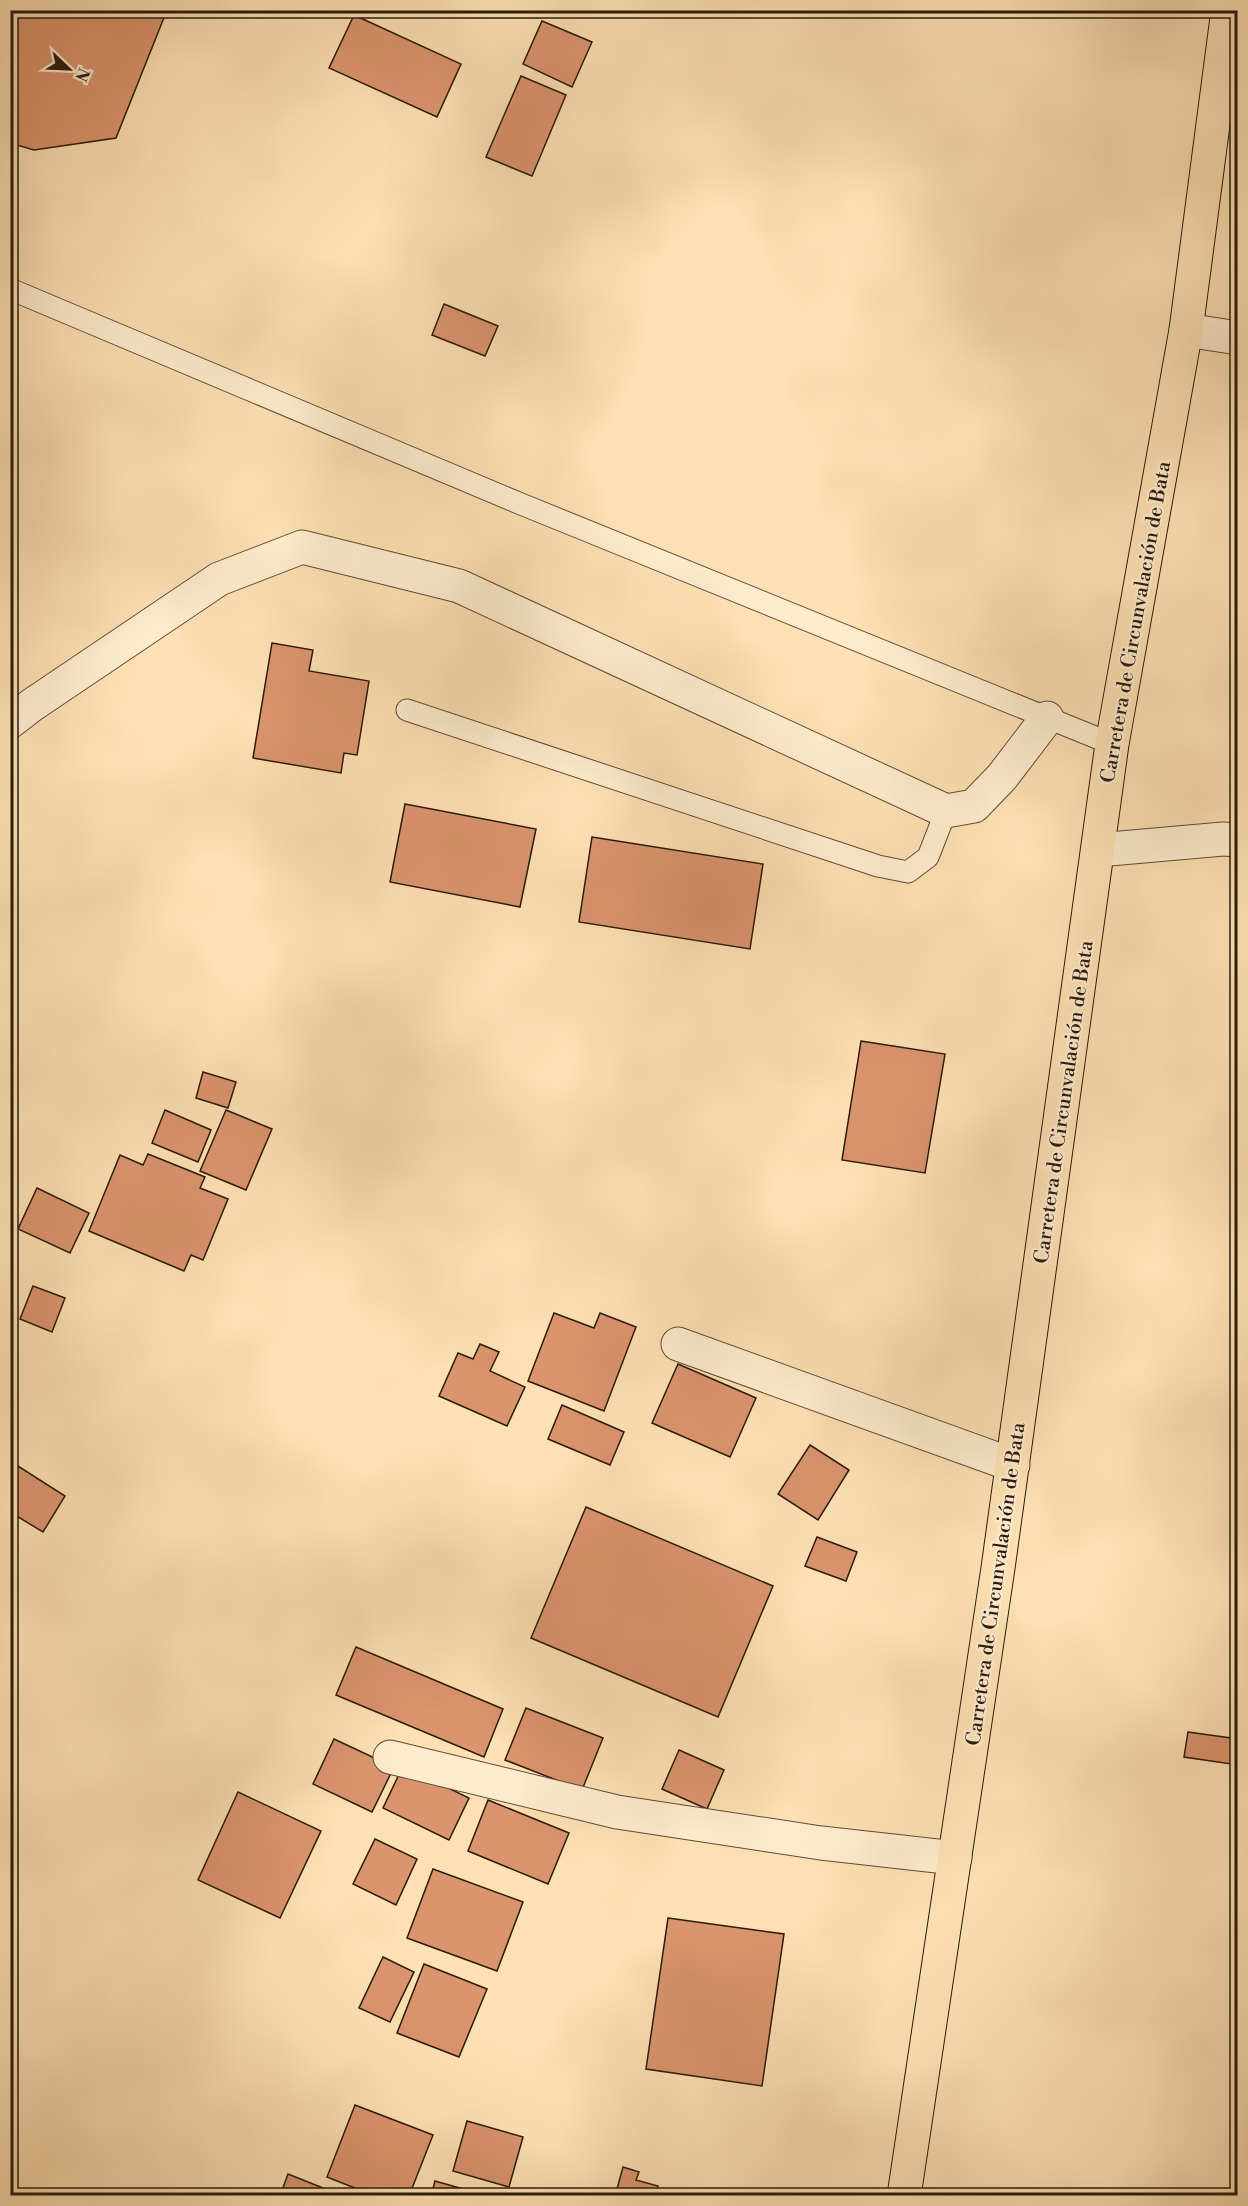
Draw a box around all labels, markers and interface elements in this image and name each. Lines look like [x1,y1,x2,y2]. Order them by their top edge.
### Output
north arrow [39,39,99,99]
text: N [70,65,94,85]
street label: Carretera de Circunvalación de Bata [1096,459,1177,785]
street label: Carretera de Circunvalación de Bata [1029,938,1100,1265]
street label: Carretera de Circunvalación de Bata [961,1420,1032,1747]

